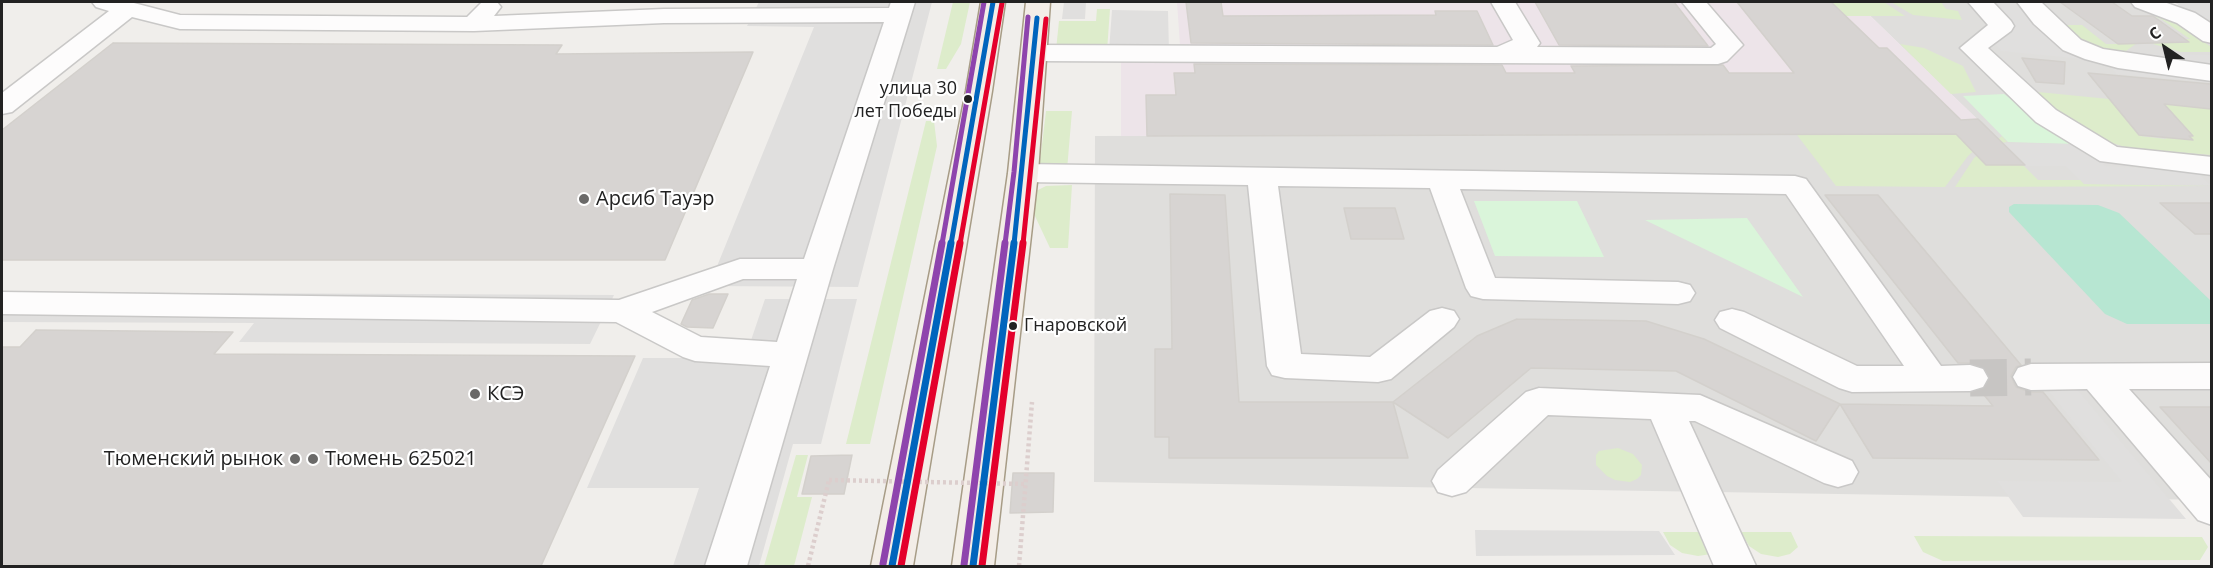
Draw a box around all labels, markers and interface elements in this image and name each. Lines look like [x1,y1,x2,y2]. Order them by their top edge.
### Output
north arrow [2135,18,2195,78]
text: С [2144,21,2165,45]
place label: улица 30 лет Победы [855,78,957,121]
marker: улица 30 лет Победы [962,93,974,105]
place label: Арсиб Тауэр [596,187,715,211]
marker: Арсиб Тауэр [577,192,591,206]
place label: Гнаровской [1024,315,1127,337]
marker: Гнаровской [1007,320,1019,332]
place label: КСЭ [487,382,524,406]
marker: КСЭ [468,387,482,401]
place label: Тюменский рынок [104,447,283,471]
place label: Тюмень 625021 [325,447,477,471]
marker: Тюменский рынок [288,452,302,466]
marker: Тюмень 625021 [306,452,320,466]

